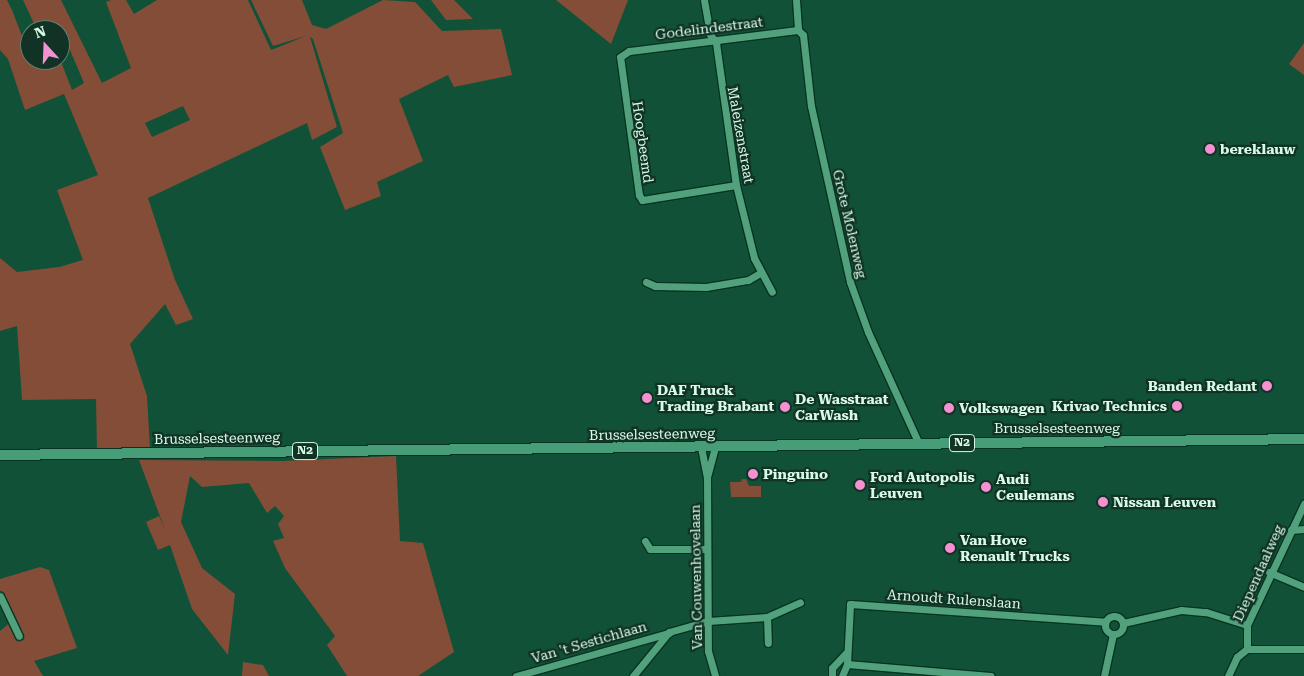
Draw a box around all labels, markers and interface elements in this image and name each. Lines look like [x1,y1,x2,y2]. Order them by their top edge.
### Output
street label: Godelindestraat [654,13,764,43]
north arrow [20,20,70,70]
text: N [32,22,48,41]
street label: Maleizenstraat [724,85,758,185]
street label: Hoogbeemd [629,100,657,184]
place label: bereklauw [1220,141,1295,157]
marker: bereklauw [1204,143,1216,155]
street label: Grote Molenweg [829,168,871,280]
place label: Banden Redant [1148,378,1257,394]
marker: Banden Redant [1261,380,1273,392]
place label: DAF Truck Trading Brabant [657,382,774,414]
place label: De Wasstraat CarWash [795,391,888,424]
marker: DAF Truck Trading Brabant [641,392,653,404]
place label: Krivao Technics [1052,398,1167,414]
place label: Volkswagen [959,400,1045,416]
marker: Krivao Technics [1171,400,1183,412]
marker: De Wasstraat CarWash [779,401,791,413]
marker: Volkswagen [943,402,955,414]
street label: Brusselsesteenweg [994,420,1120,436]
street label: Brusselsesteenweg [589,425,715,443]
street label: Brusselsesteenweg [154,429,280,447]
road number: N2 [948,433,976,452]
road number: N2 [291,442,319,461]
place label: Pinguino [763,466,828,482]
marker: Pinguino [747,468,759,480]
place label: Ford Autopolis Leuven [870,469,975,502]
place label: Audi Ceulemans [996,471,1075,504]
marker: Ford Autopolis Leuven [854,479,866,491]
marker: Audi Ceulemans [980,481,992,493]
place label: Nissan Leuven [1113,494,1216,510]
marker: Nissan Leuven [1097,496,1109,508]
street label: Van Couwenhovelaan [686,504,706,650]
street label: Diependaalweg [1229,522,1287,624]
place label: Van Hove Renault Trucks [960,532,1070,564]
marker: Van Hove Renault Trucks [944,542,956,554]
street label: Arnoudt Rulenslaan [887,586,1021,612]
street label: Van 't Sestichlaan [529,617,649,667]

